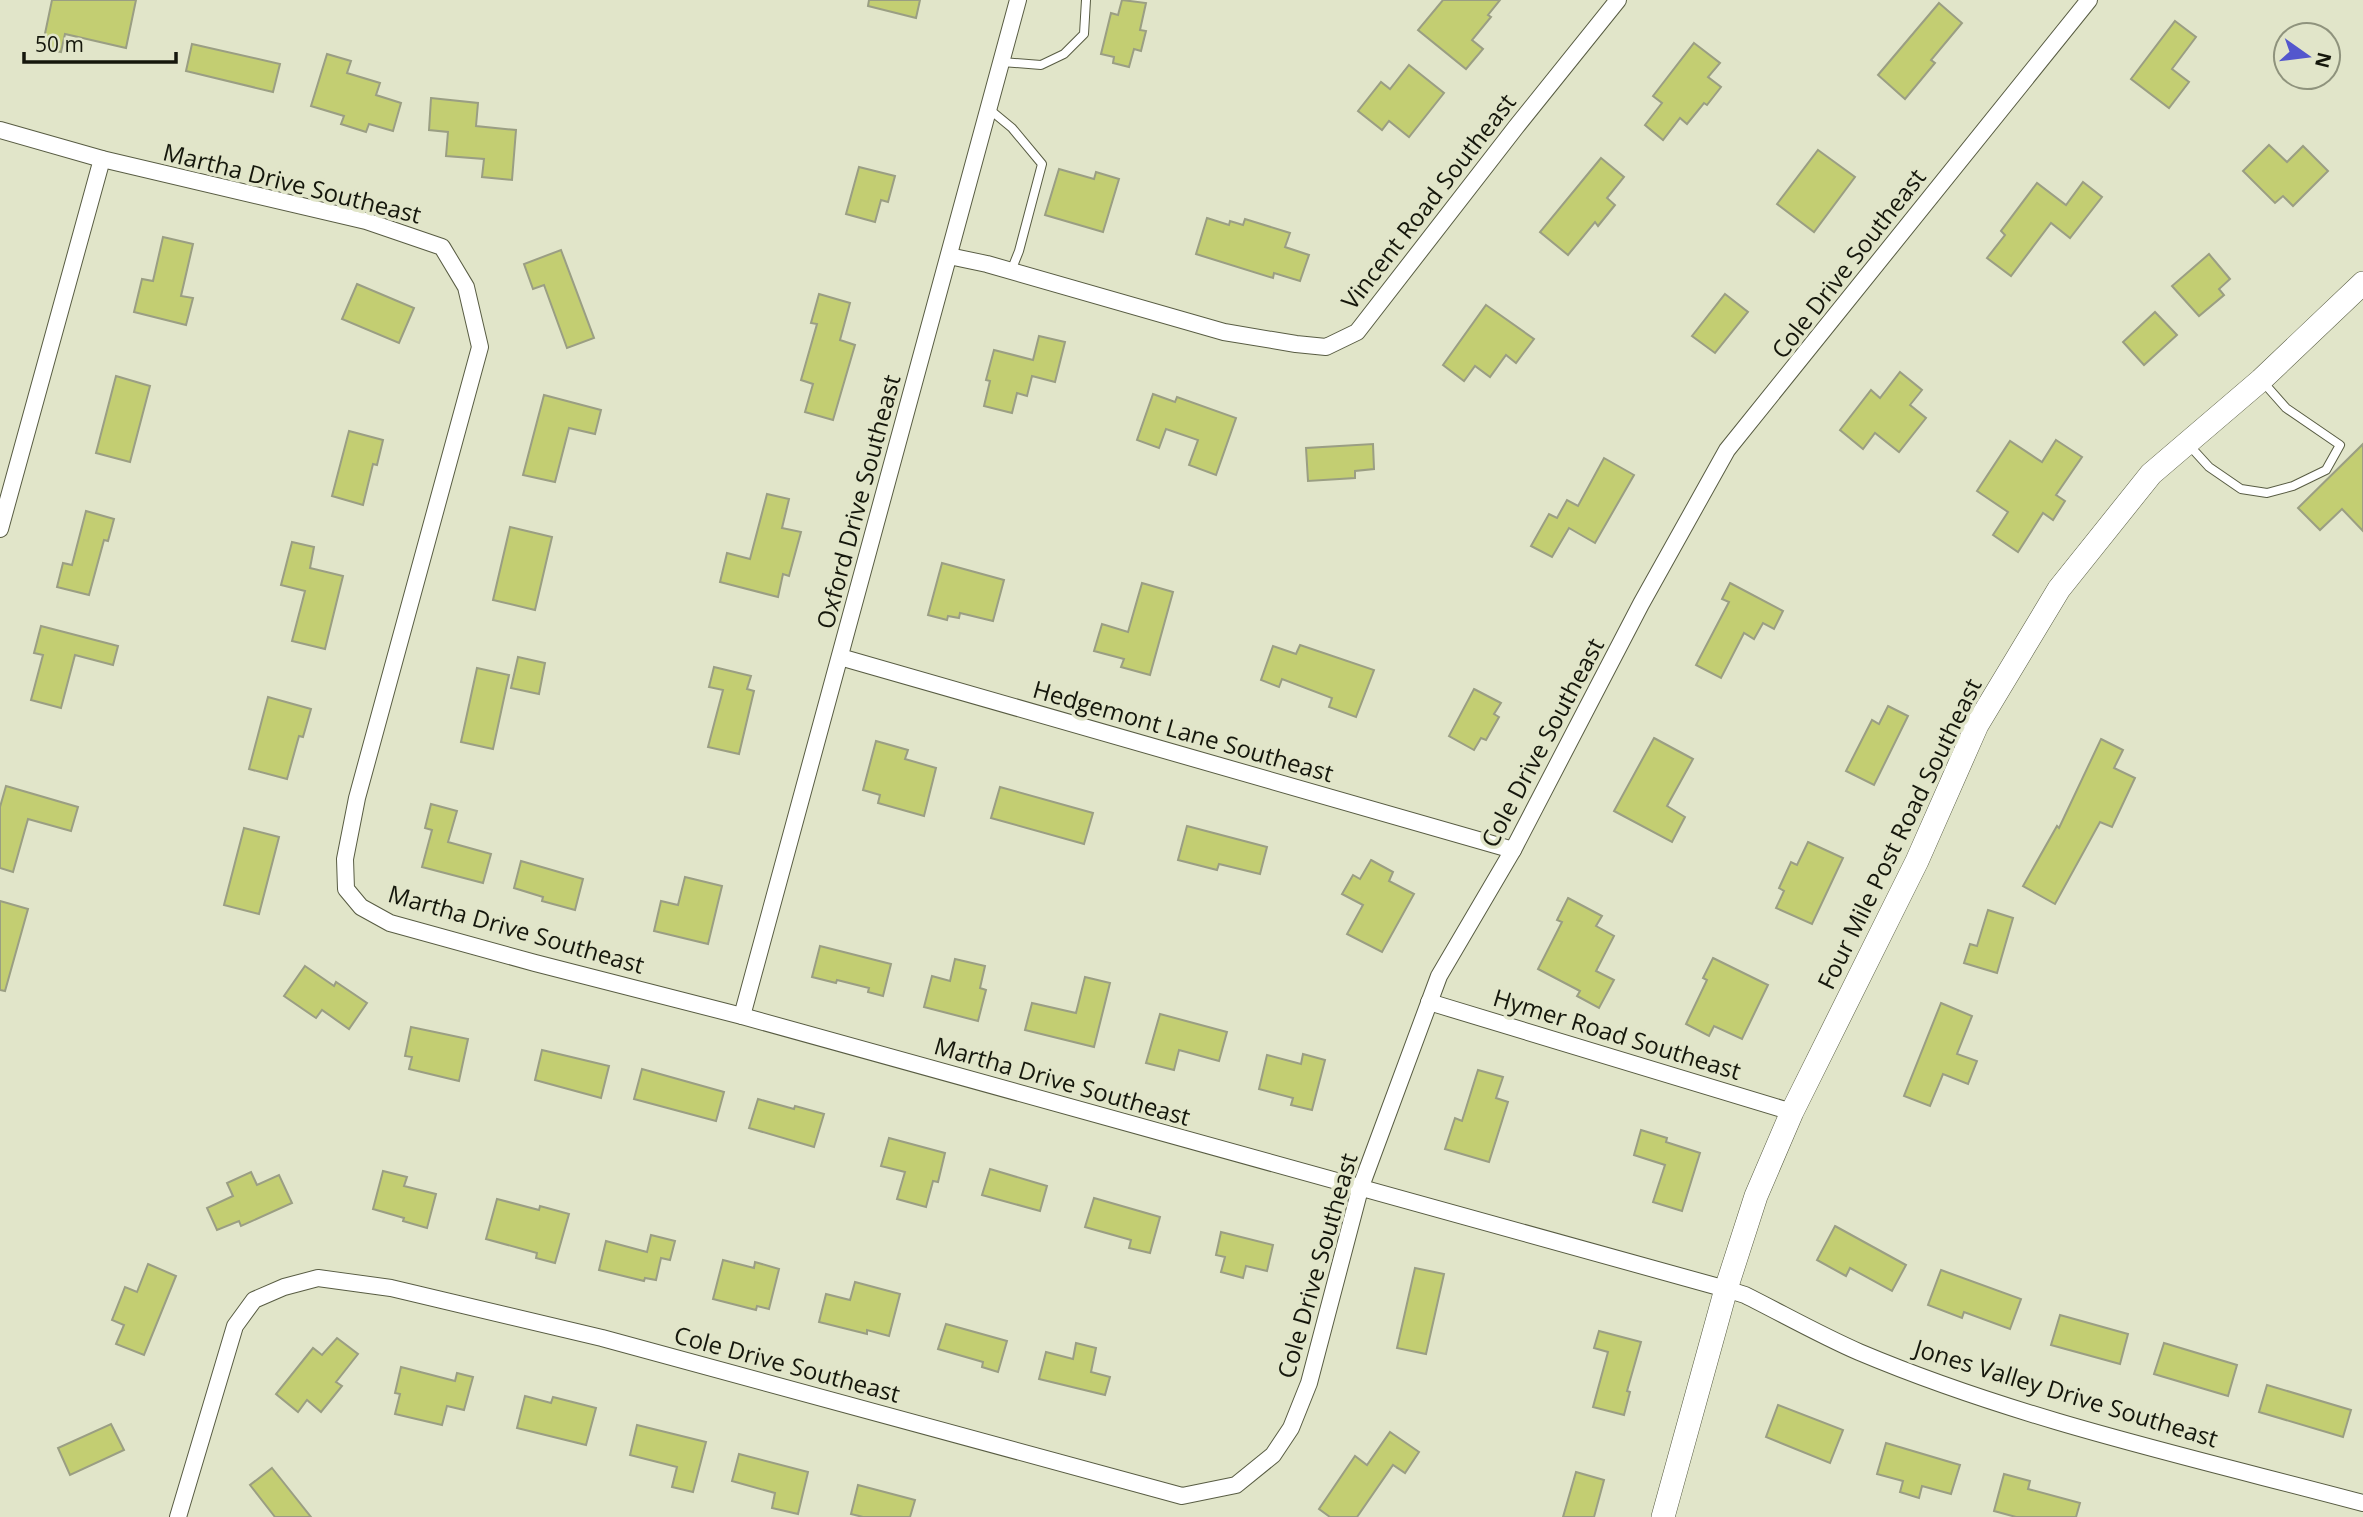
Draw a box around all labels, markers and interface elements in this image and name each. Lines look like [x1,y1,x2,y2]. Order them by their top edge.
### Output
scale bar [24,21,177,65]
north arrow [2272,21,2342,91]
text: 50 m [35,30,84,58]
text: N [2309,49,2338,71]
street label: Vincent Road Southeast [1333,86,1523,316]
street label: Martha Drive Southeast [160,134,425,231]
street label: Cole Drive Southeast [1763,161,1932,365]
street label: Oxford Drive Southeast [808,371,907,632]
street label: Cole Drive Southeast [1472,632,1611,853]
street label: Hedgemont Lane Southeast [1029,672,1338,789]
street label: Four Mile Post Road Southeast [1809,672,1988,994]
street label: Martha Drive Southeast [385,876,648,981]
street label: Hymer Road Southeast [1490,980,1745,1087]
street label: Martha Drive Southeast [931,1028,1194,1133]
street label: Cole Drive Southeast [1269,1149,1364,1382]
street label: Cole Drive Southeast [671,1317,904,1410]
street label: Jones Valley Drive Southeast [1909,1330,2222,1454]

